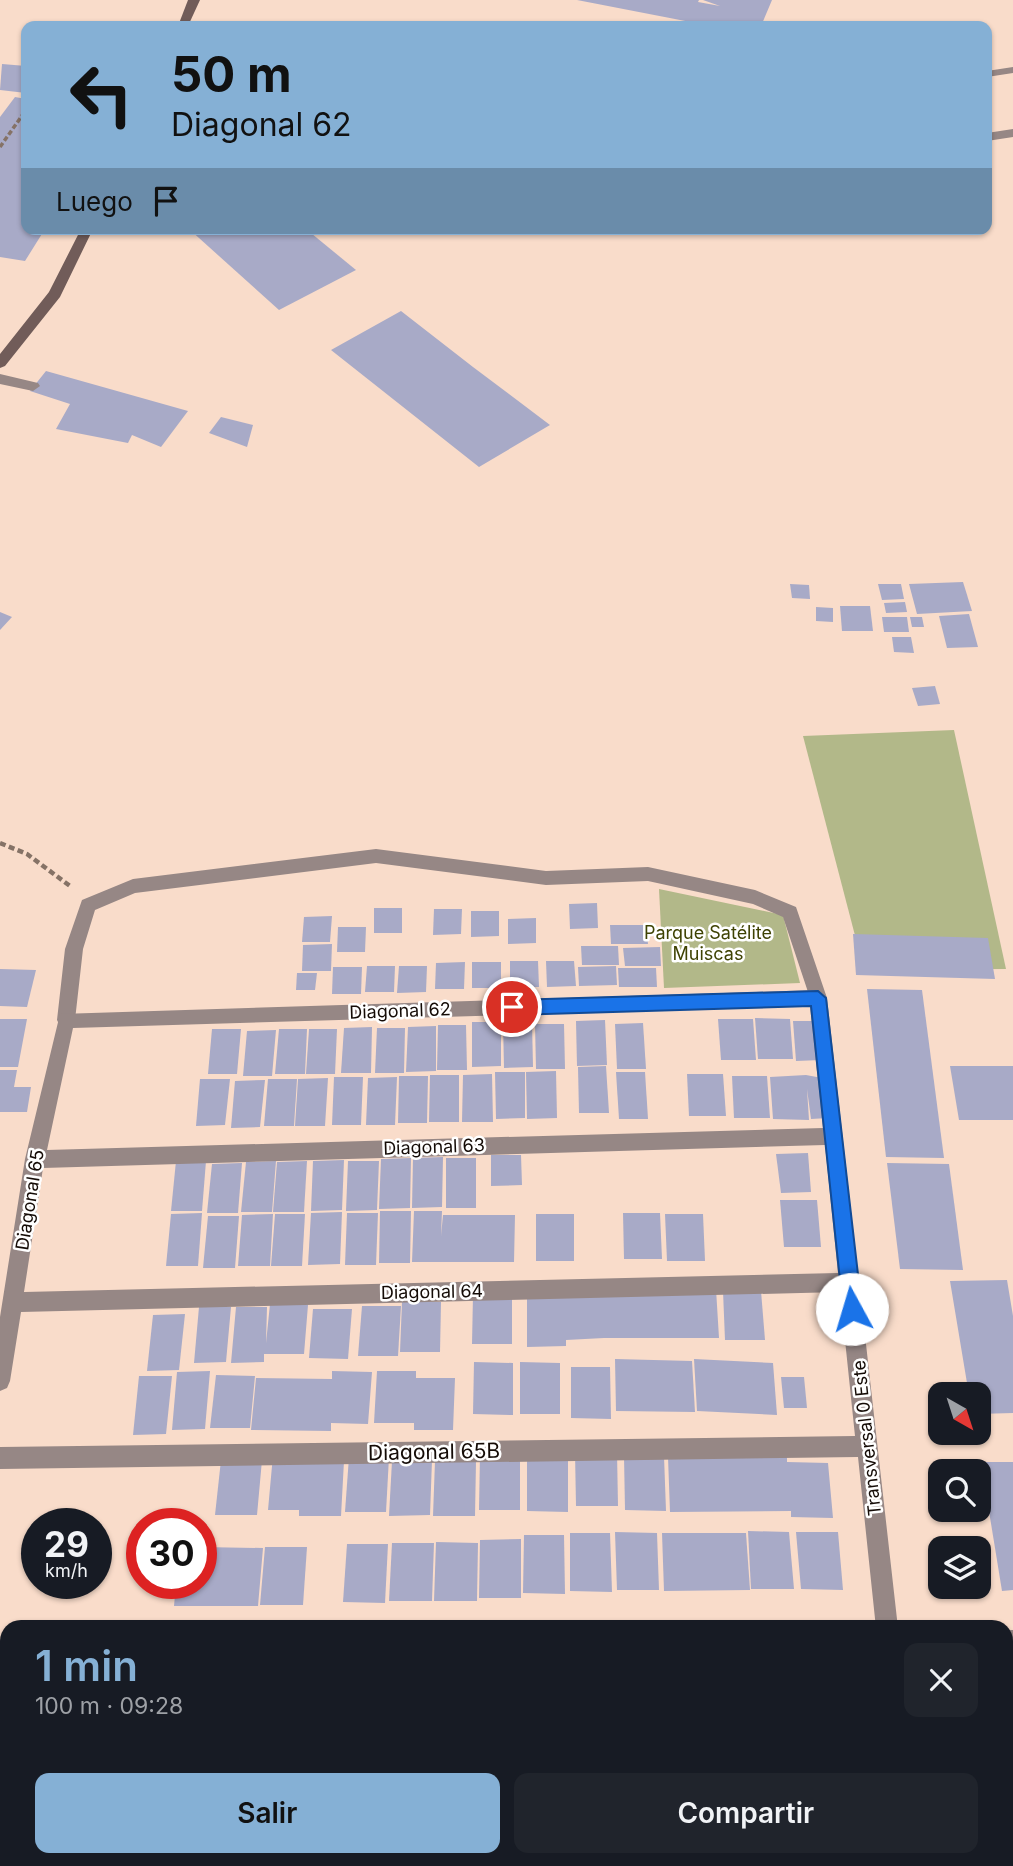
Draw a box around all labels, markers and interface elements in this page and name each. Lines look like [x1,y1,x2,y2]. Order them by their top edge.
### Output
text: 50 m [171,45,292,104]
icon: left [56,49,147,140]
text: Diagonal 62 [171,105,352,144]
icon: arrive [147,182,185,220]
text: Luego [56,186,133,217]
park label: Parque Satélite Muiscas [644,922,772,964]
pin [482,977,542,1037]
icon: arrive [493,988,531,1026]
street label: Diagonal 62 [349,998,451,1023]
street label: Diagonal 63 [383,1134,485,1159]
street label: Diagonal 65 [11,1148,48,1252]
position arrow [815,1272,889,1346]
street label: Diagonal 64 [381,1280,483,1303]
street label: Transversal 0 Este [848,1359,885,1517]
north arrow [928,1382,990,1446]
map controls [928,1382,991,1599]
street label: Diagonal 65B [368,1438,500,1465]
button: search [928,1459,991,1522]
speed limit sign: 30 [126,1508,217,1599]
text: 29 [44,1523,89,1565]
button: layers [928,1536,991,1599]
text: km/h [45,1560,88,1581]
text: 1 min [35,1640,138,1691]
button: close [904,1643,978,1717]
text: 100 m · 09:28 [35,1692,183,1720]
button: Salir [35,1773,500,1853]
button: Compartir [514,1773,978,1853]

